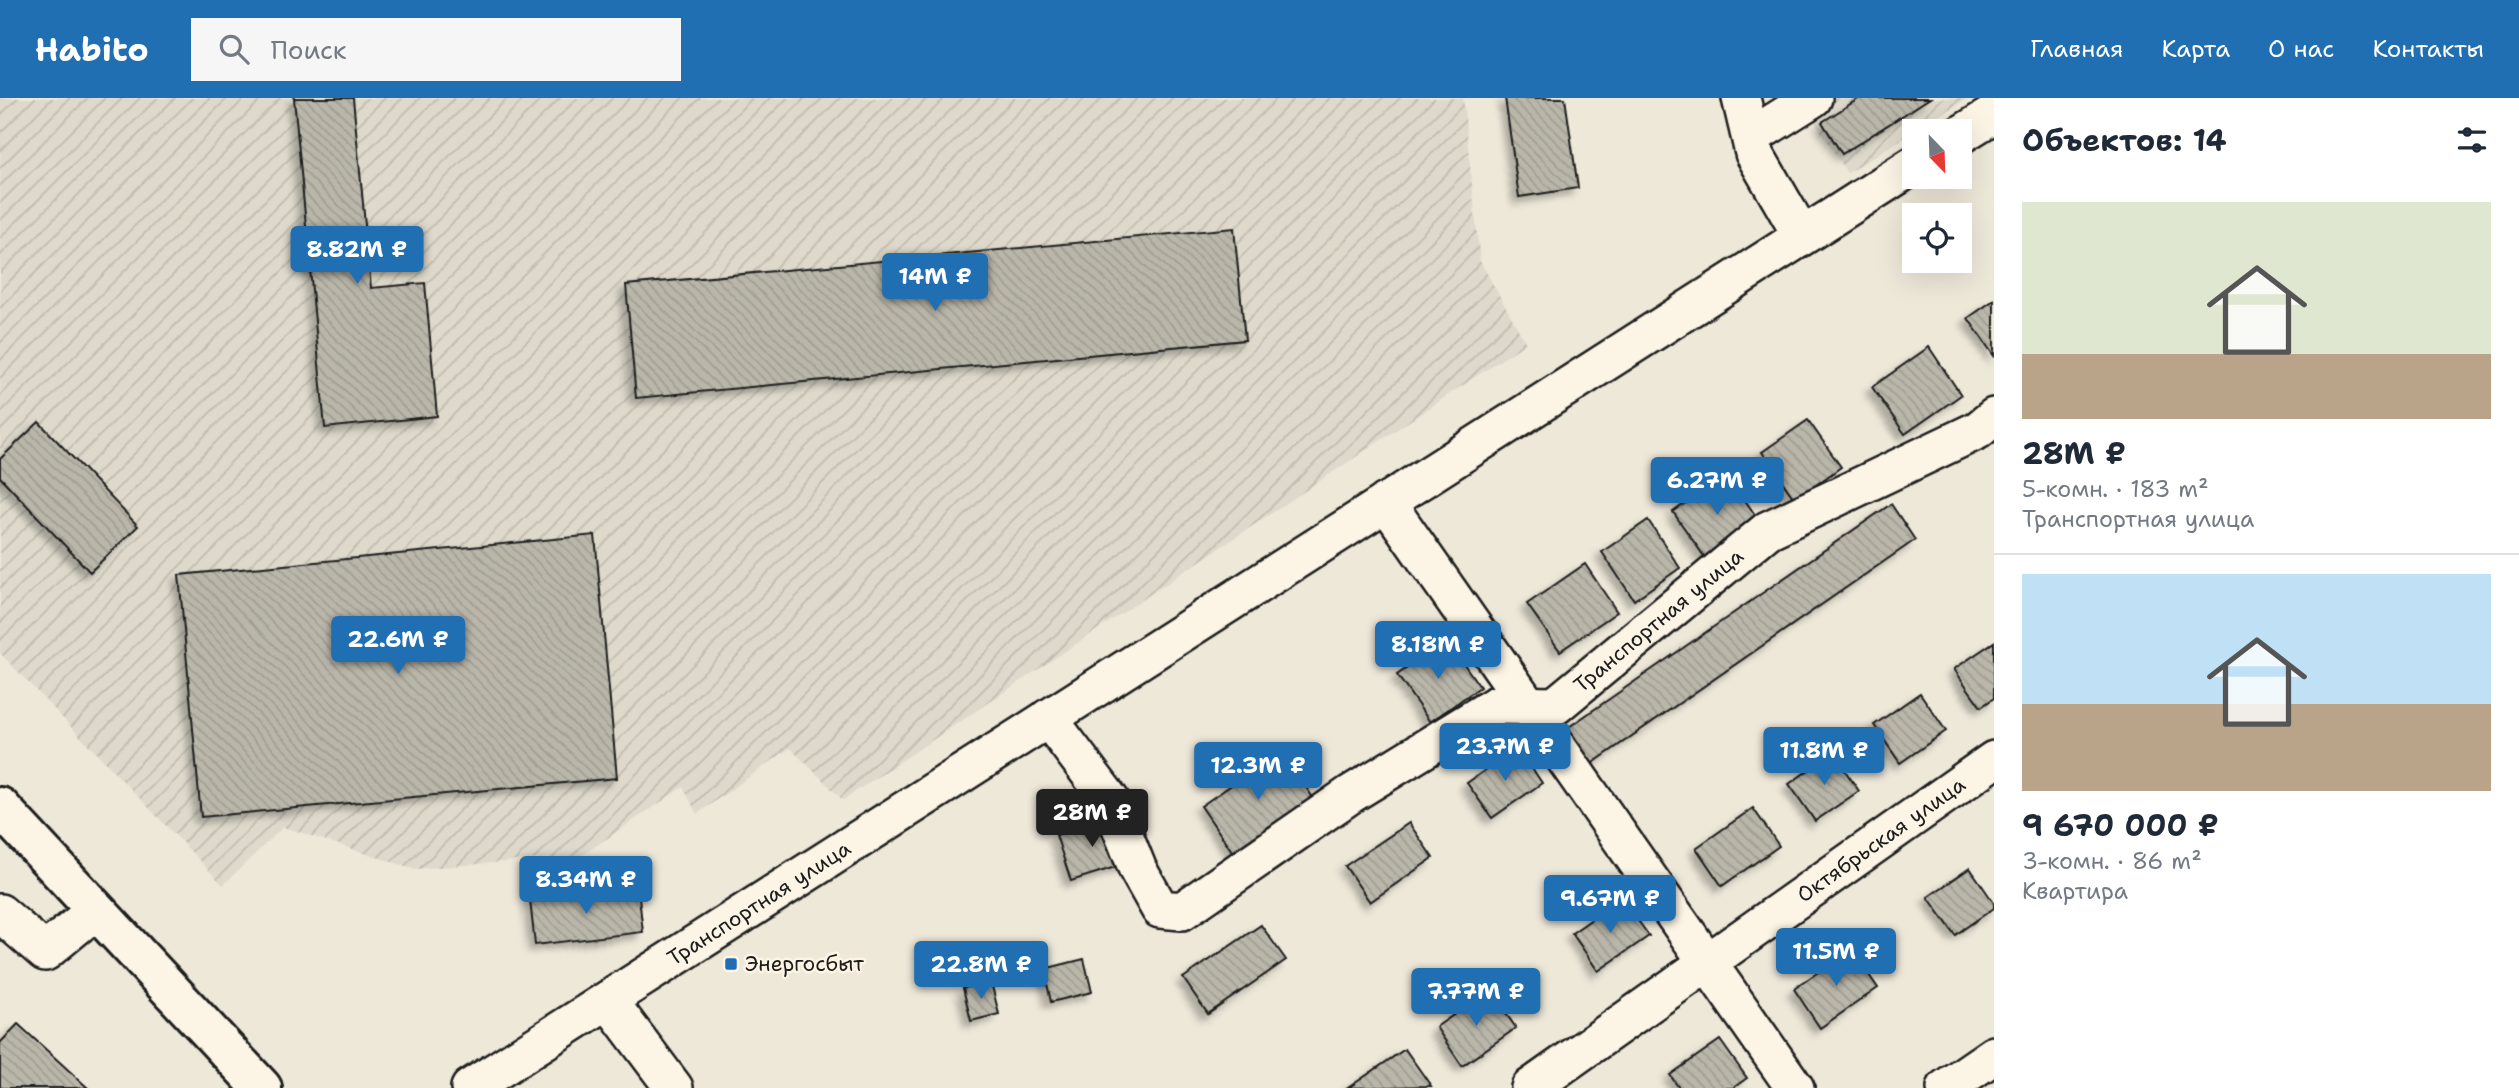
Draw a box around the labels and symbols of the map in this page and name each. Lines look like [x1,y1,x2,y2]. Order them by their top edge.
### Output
north arrow [1902,119,1972,189]
pin: 8.82M ₽ [292,226,422,286]
pin: 14M ₽ [886,254,984,313]
pin: 6.27M ₽ [1652,458,1782,517]
street label: Транспортная улица [1568,542,1749,699]
pin: 22.6M ₽ [333,616,463,676]
pin: 8.18M ₽ [1373,622,1503,681]
pin: 23.7M ₽ [1440,724,1570,783]
pin: 11.8M ₽ [1759,728,1889,787]
pin: 12.3M ₽ [1193,742,1323,802]
street label: Октябрьская улица [1791,771,1971,909]
pin: 28M ₽ [1043,790,1141,849]
street label: Транспортная улица [662,834,856,972]
pin: 8.34M ₽ [521,856,651,916]
pin: 9.67M ₽ [1545,876,1675,935]
pin: 11.5M ₽ [1771,928,1901,988]
pin: 22.8M ₽ [916,942,1046,1001]
place label: Энергосбыт [745,950,864,978]
marker: Энергосбыт [723,956,739,972]
pin: 7.77M ₽ [1411,968,1541,1028]

